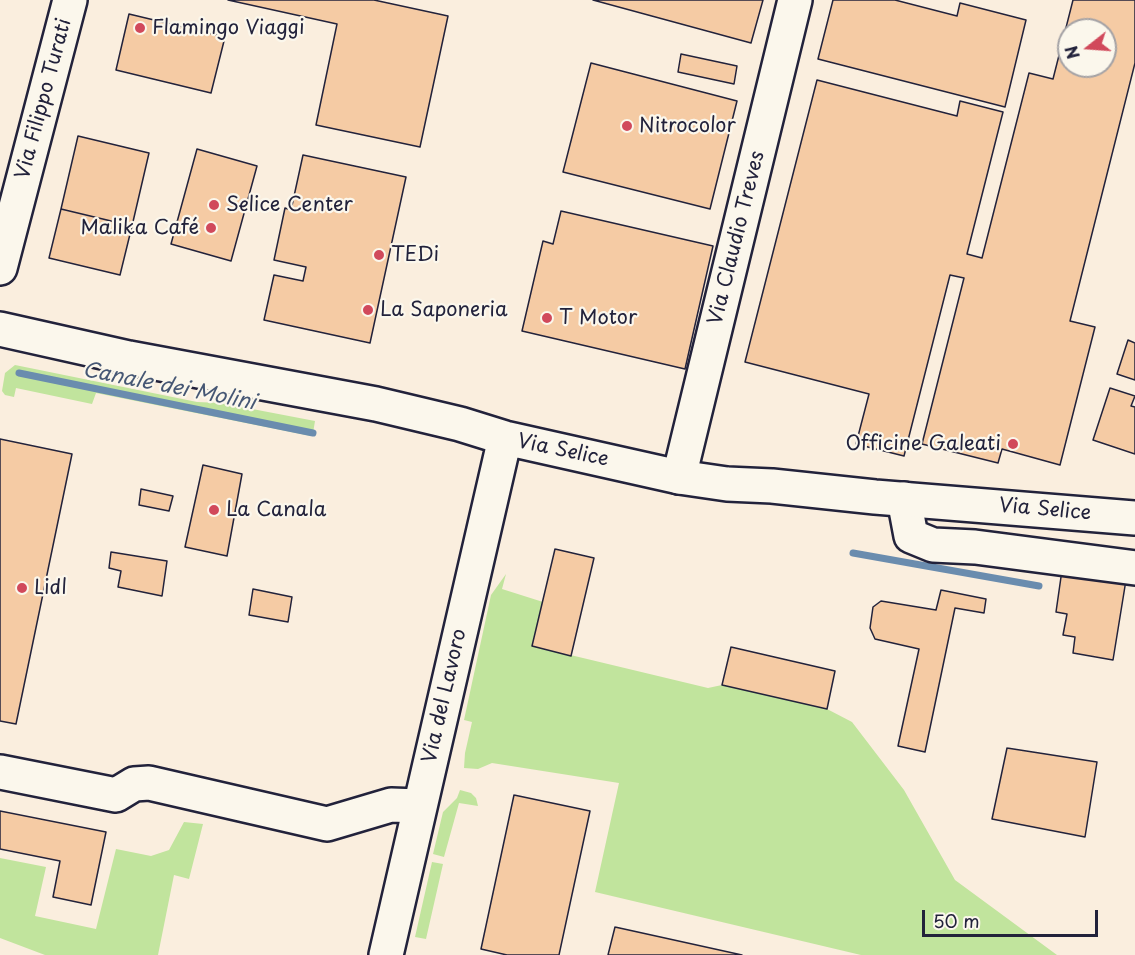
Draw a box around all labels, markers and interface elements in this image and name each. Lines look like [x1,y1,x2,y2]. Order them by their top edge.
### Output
street label: Via Filippo Turati [11,16,77,182]
place label: Flamingo Viaggi [152,16,304,40]
north arrow [1057,18,1117,78]
marker: Flamingo Viaggi [133,21,147,35]
text: N [1058,43,1085,62]
place label: Nitrocolor [639,114,736,138]
marker: Nitrocolor [620,119,634,133]
street label: Via Claudio Treves [704,149,770,327]
place label: Selice Center [226,193,353,217]
marker: Selice Center [207,198,221,212]
place label: Malika Café [80,216,199,240]
marker: Malika Café [204,221,218,235]
place label: TEDi [391,243,439,267]
marker: TEDi [372,248,386,262]
place label: La Saponeria [380,298,508,322]
marker: La Saponeria [361,303,375,317]
place label: T Motor [559,306,637,330]
marker: T Motor [540,311,554,325]
water label: Canale dei Molini [80,358,258,416]
street label: Via Selice [515,430,611,472]
place label: Officine Galeati [845,432,1001,456]
marker: Officine Galeati [1006,437,1020,451]
street label: Via Selice [998,494,1092,526]
place label: La Canala [226,498,326,522]
marker: La Canala [207,503,221,517]
place label: Lidl [34,576,67,600]
marker: Lidl [15,581,29,595]
street label: Via del Lavoro [418,627,472,765]
scale bar [925,898,1100,936]
text: 50 m [933,907,980,934]

